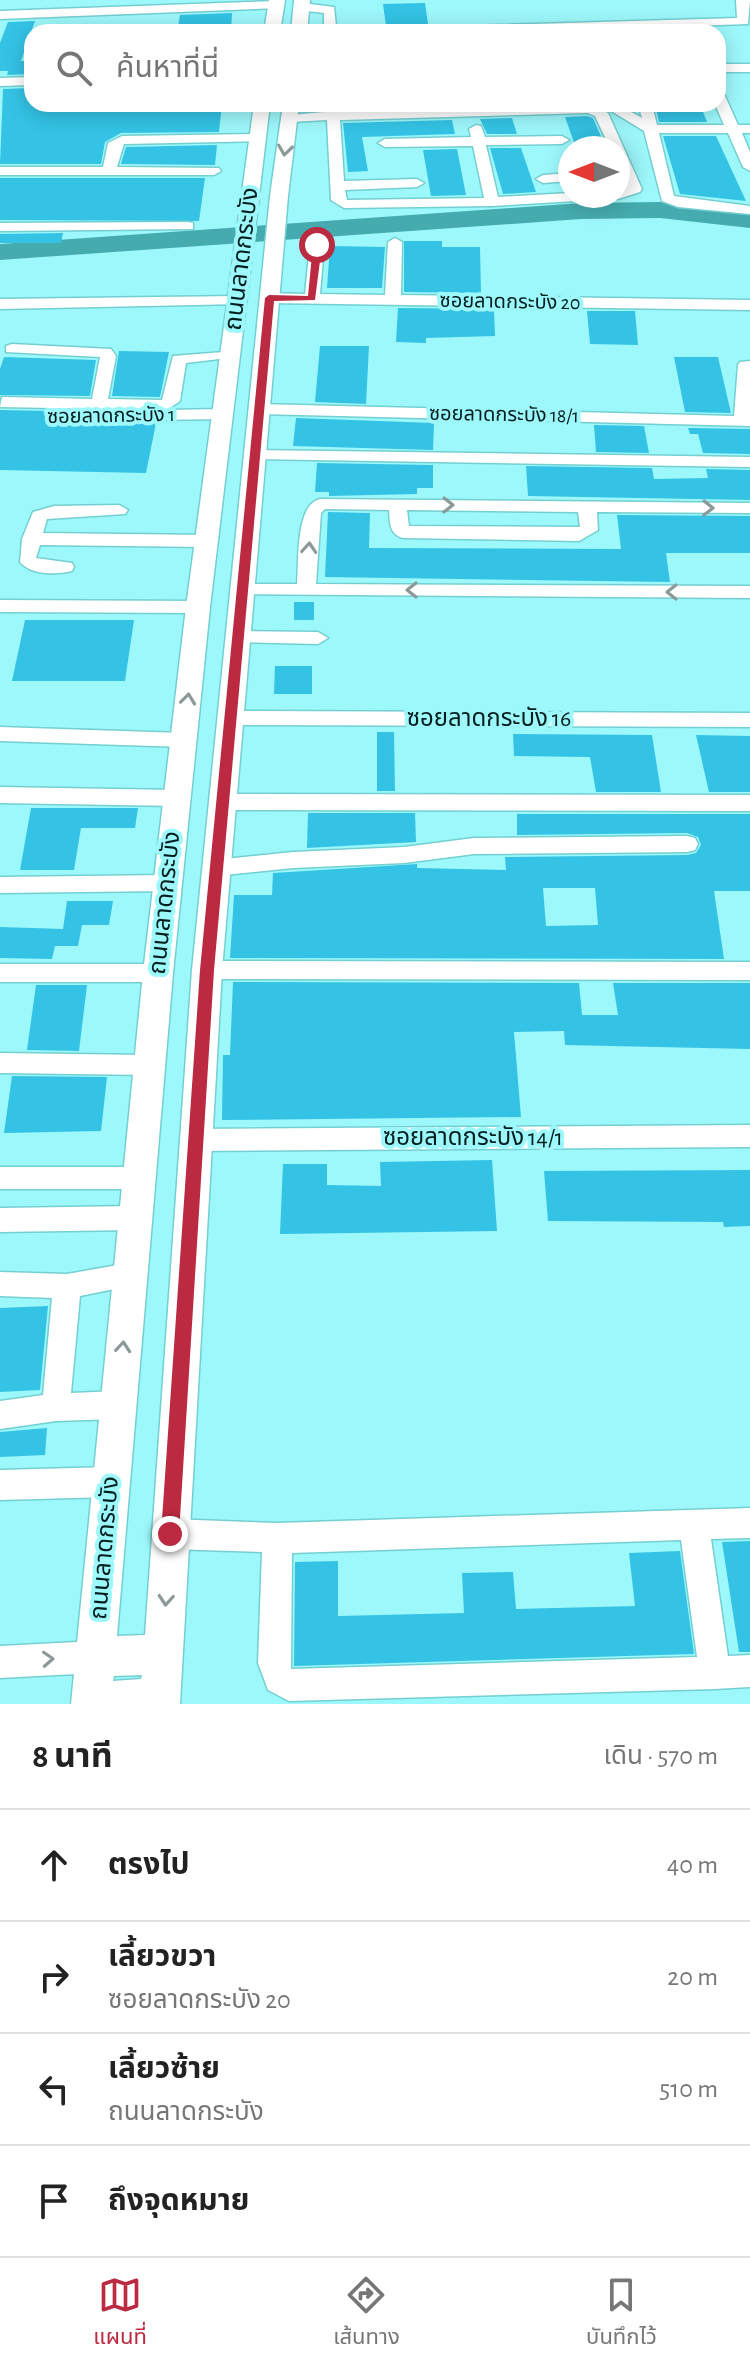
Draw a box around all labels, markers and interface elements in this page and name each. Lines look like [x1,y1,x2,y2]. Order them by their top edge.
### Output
search box [24,24,726,112]
icon: search [52,46,96,90]
text: ค้นหาที่นี่ [116,53,219,83]
north arrow [558,136,630,208]
one-way arrow [277,143,294,157]
street label: ถนนลาดกระบัง [220,186,263,332]
route start [299,227,335,263]
street label: ซอยลาดกระบัง 20 [440,291,580,313]
street label: ซอยลาดกระบัง 18/1 [429,404,579,426]
street label: ซอยลาดกระบัง 1 [47,405,175,427]
one-way arrow [442,496,455,513]
one-way arrow [702,499,715,516]
one-way arrow [300,541,317,554]
one-way arrow [405,581,418,599]
one-way arrow [665,583,678,601]
one-way arrow [179,692,196,706]
street label: ซอยลาดกระบัง 16 [407,706,571,731]
street label: ถนนลาดกระบัง [145,830,184,976]
street label: ซอยลาดกระบัง 14/1 [383,1125,563,1150]
one-way arrow [114,1340,131,1353]
street label: ถนนลาดกระบัง [86,1475,123,1621]
route end [152,1516,188,1552]
one-way arrow [158,1594,175,1607]
one-way arrow [42,1651,55,1668]
text: 8 นาที [32,1740,113,1774]
text: เดิน · 570 m [604,1743,718,1769]
icon: ahead [32,1843,76,1887]
text: ตรงไป [108,1850,190,1880]
text: 40 m [667,1852,718,1878]
text: เลี้ยวขวา [108,1942,216,1972]
icon: right [32,1955,76,1999]
text: 20 m [667,1964,718,1990]
text: ซอยลาดกระบัง 20 [108,1987,291,2013]
text: เลี้ยวซ้าย [108,2054,220,2084]
icon: left [32,2067,76,2111]
text: 510 m [659,2076,718,2102]
text: ถนนลาดกระบัง [108,2099,264,2125]
icon: arrive [32,2179,76,2223]
text: ถึงจุดหมาย [108,2186,249,2216]
tab: แผนที่ [93,2273,147,2354]
tab: เส้นทาง [333,2273,400,2354]
tab: บันทึกไว้ [586,2273,657,2354]

